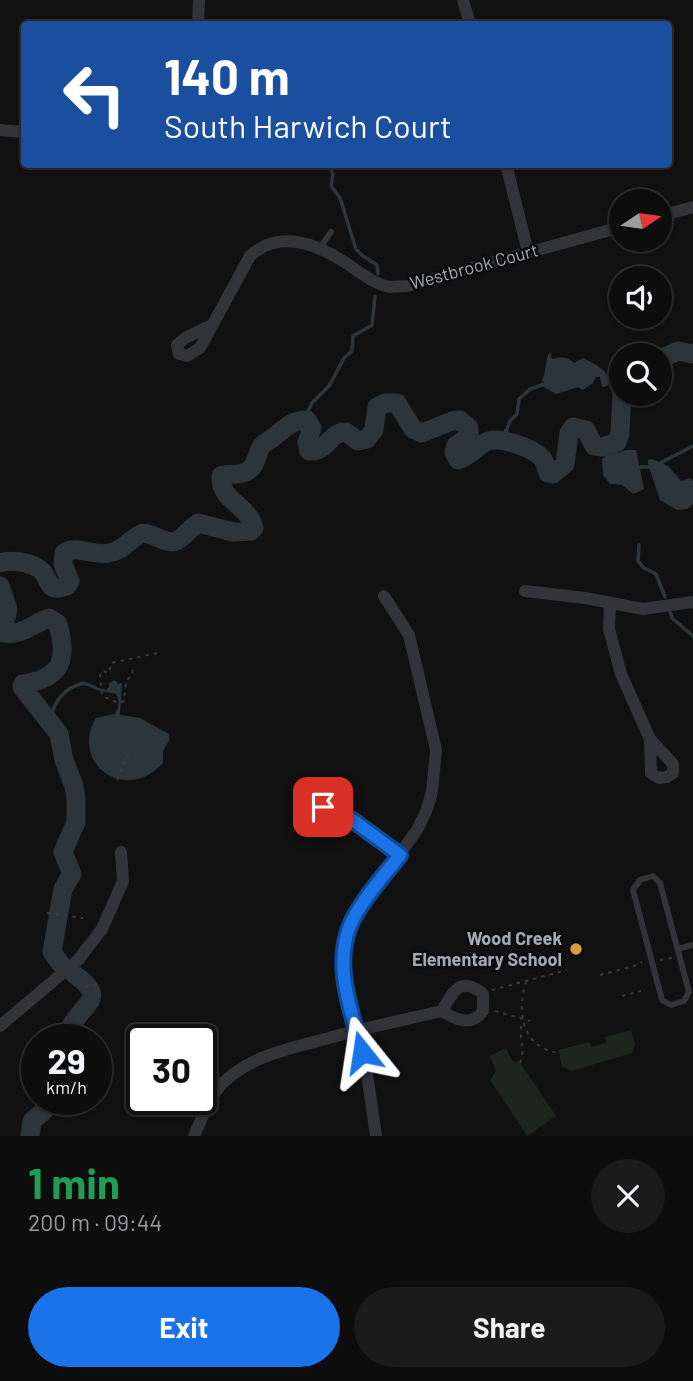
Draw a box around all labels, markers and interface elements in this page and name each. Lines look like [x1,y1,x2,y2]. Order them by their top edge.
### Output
text: 140 m [164,46,290,105]
icon: left [49,49,140,140]
text: South Harwich Court [164,106,452,144]
north arrow [609,189,672,252]
map controls [609,189,672,406]
street label: Westbrook Court [407,238,540,294]
button: sound [609,266,672,329]
button: search [609,343,672,406]
pin [293,777,353,837]
icon: arrive [304,788,342,826]
place label: Wood Creek Elementary School [412,927,562,970]
marker: Wood Creek Elementary School [568,941,584,957]
position arrow [325,1015,399,1089]
speed limit sign: 30 [126,1024,217,1115]
text: 29 [47,1039,86,1081]
text: km/h [46,1076,87,1098]
text: 1 min [28,1157,120,1207]
button: close [591,1159,665,1233]
text: 200 m · 09:44 [28,1208,162,1236]
button: Exit [28,1287,340,1367]
button: Share [354,1287,665,1367]

